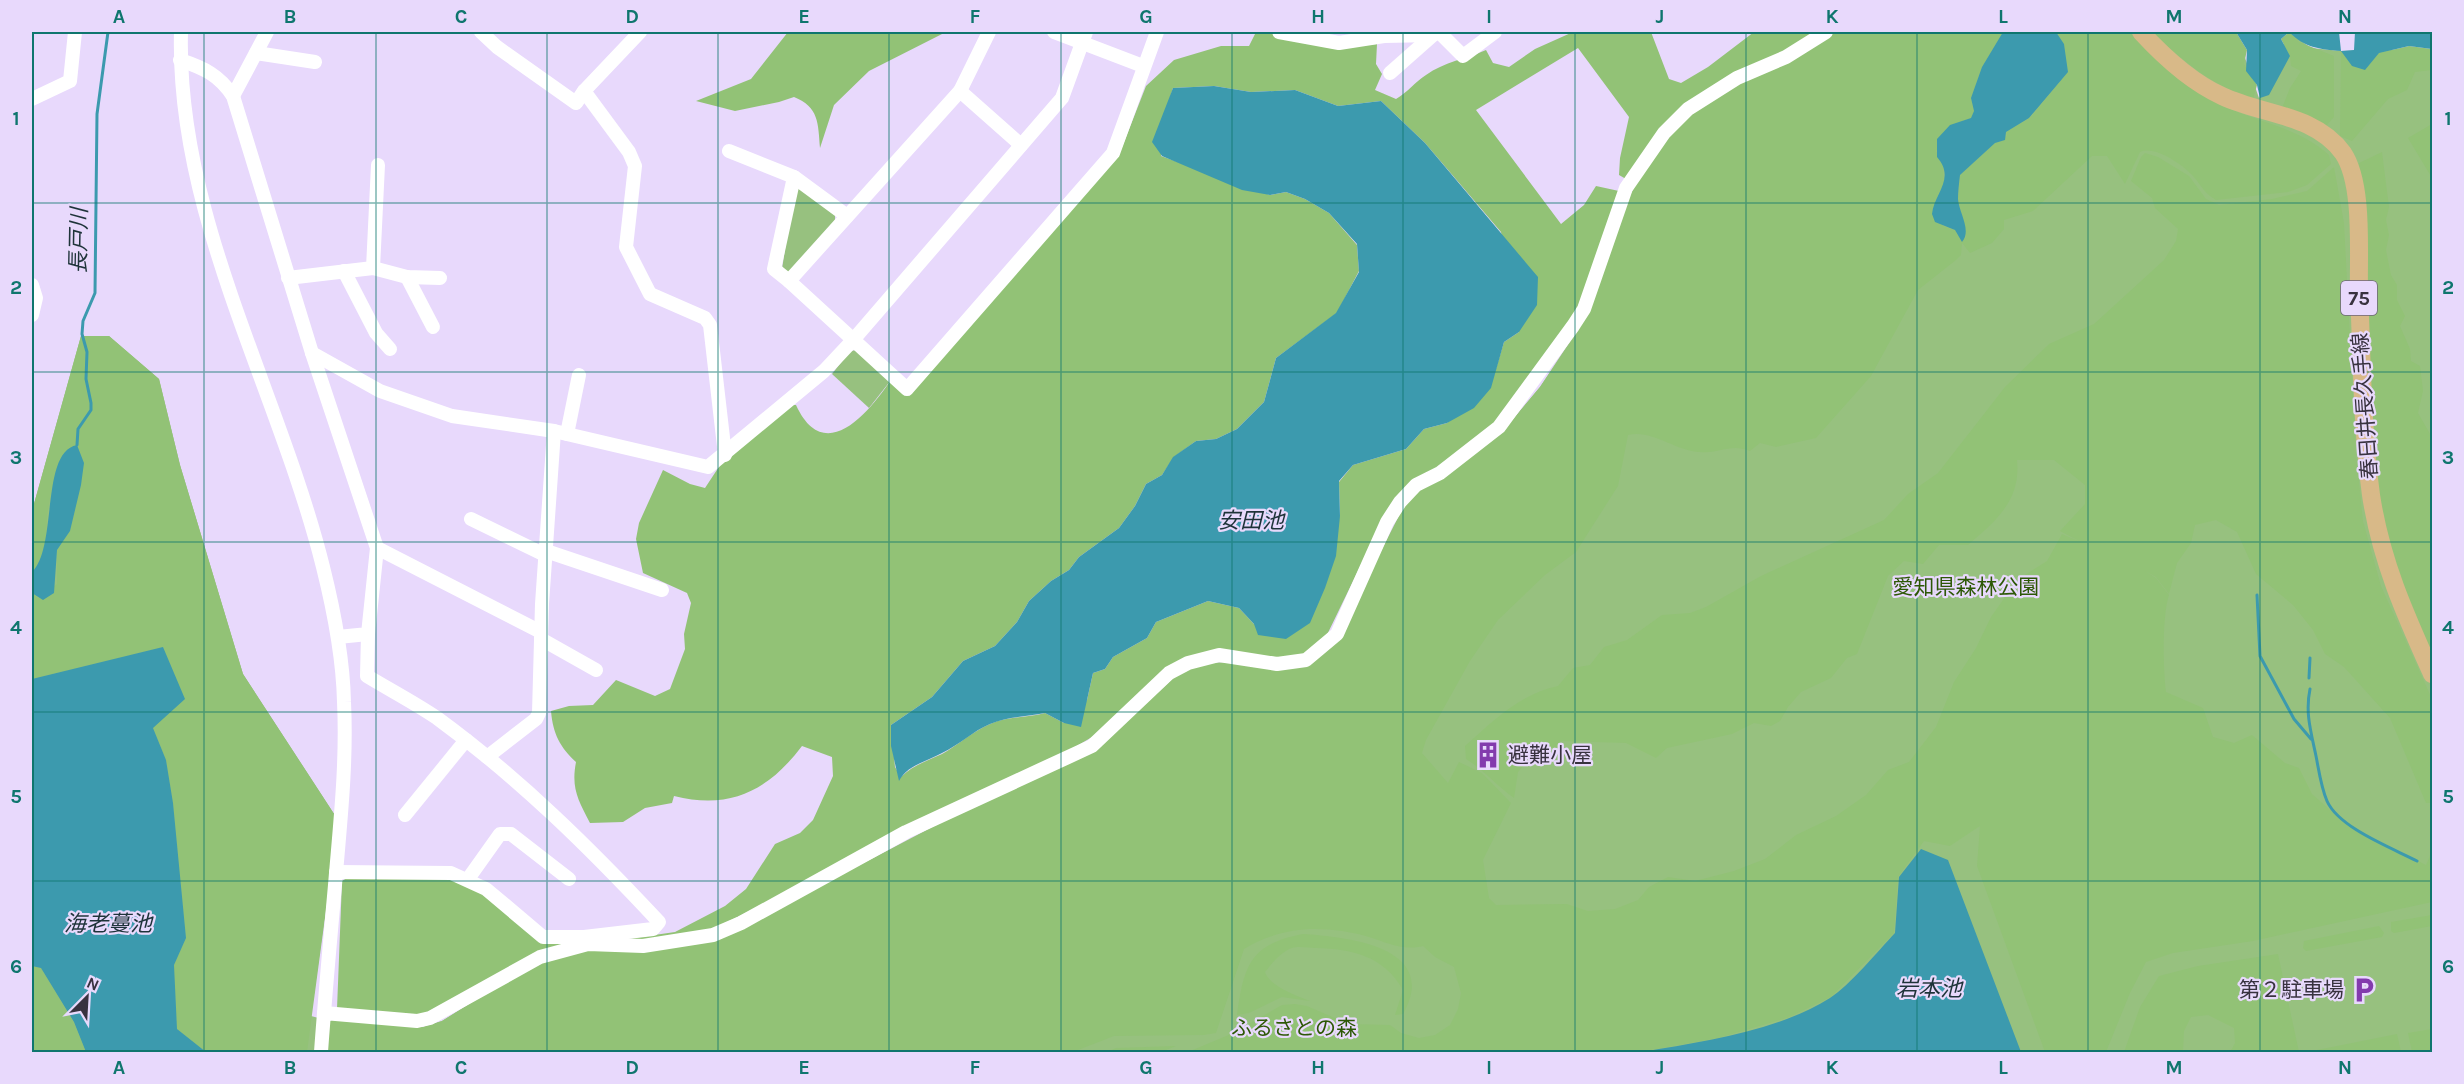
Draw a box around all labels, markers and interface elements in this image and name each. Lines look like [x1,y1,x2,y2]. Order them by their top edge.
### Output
text: A [113,5,126,28]
text: B [284,5,296,28]
text: C [455,5,467,28]
text: D [625,5,639,28]
text: E [798,5,810,28]
text: F [970,5,981,28]
text: G [1139,5,1153,28]
text: H [1311,5,1325,28]
text: I [1486,5,1492,28]
text: J [1656,5,1664,28]
text: K [1825,5,1839,28]
text: L [1998,5,2008,28]
text: M [2165,5,2183,28]
text: N [2338,5,2352,28]
text: 1 [12,107,20,130]
text: 1 [2444,107,2452,130]
water label: 長戸川 [65,206,93,274]
text: 2 [10,276,22,299]
text: 2 [2442,276,2454,299]
road number: 75 [2341,281,2377,315]
street label: 春日井長久手線 [2348,332,2382,480]
text: 3 [10,446,22,469]
text: 3 [2442,446,2454,469]
water label: 安田池 [1218,508,1286,534]
park label: 愛知県森林公園 [1893,575,2040,599]
text: 4 [10,616,22,639]
text: 4 [2442,616,2454,639]
building icon: 避難小屋 [1473,740,1503,770]
place label: 避難小屋 [1508,743,1592,767]
text: 5 [10,785,22,808]
text: 5 [2442,785,2454,808]
water label: 海老蔓池 [64,911,154,937]
text: 6 [10,955,22,978]
text: 6 [2442,955,2454,978]
north arrow [57,967,117,1027]
text: N [84,973,102,995]
parking icon: 第２駐車場 [2349,975,2379,1005]
water label: 岩本池 [1896,976,1964,1002]
place label: 第２駐車場 [2239,978,2344,1002]
park label: ふるさとの森 [1231,1016,1357,1040]
text: A [113,1056,126,1079]
text: B [284,1056,296,1079]
text: C [455,1056,467,1079]
text: D [625,1056,639,1079]
text: E [798,1056,810,1079]
text: F [970,1056,981,1079]
text: G [1139,1056,1153,1079]
text: H [1311,1056,1325,1079]
text: I [1486,1056,1492,1079]
text: J [1656,1056,1664,1079]
text: K [1825,1056,1839,1079]
text: L [1998,1056,2008,1079]
text: M [2165,1056,2183,1079]
text: N [2338,1056,2352,1079]

